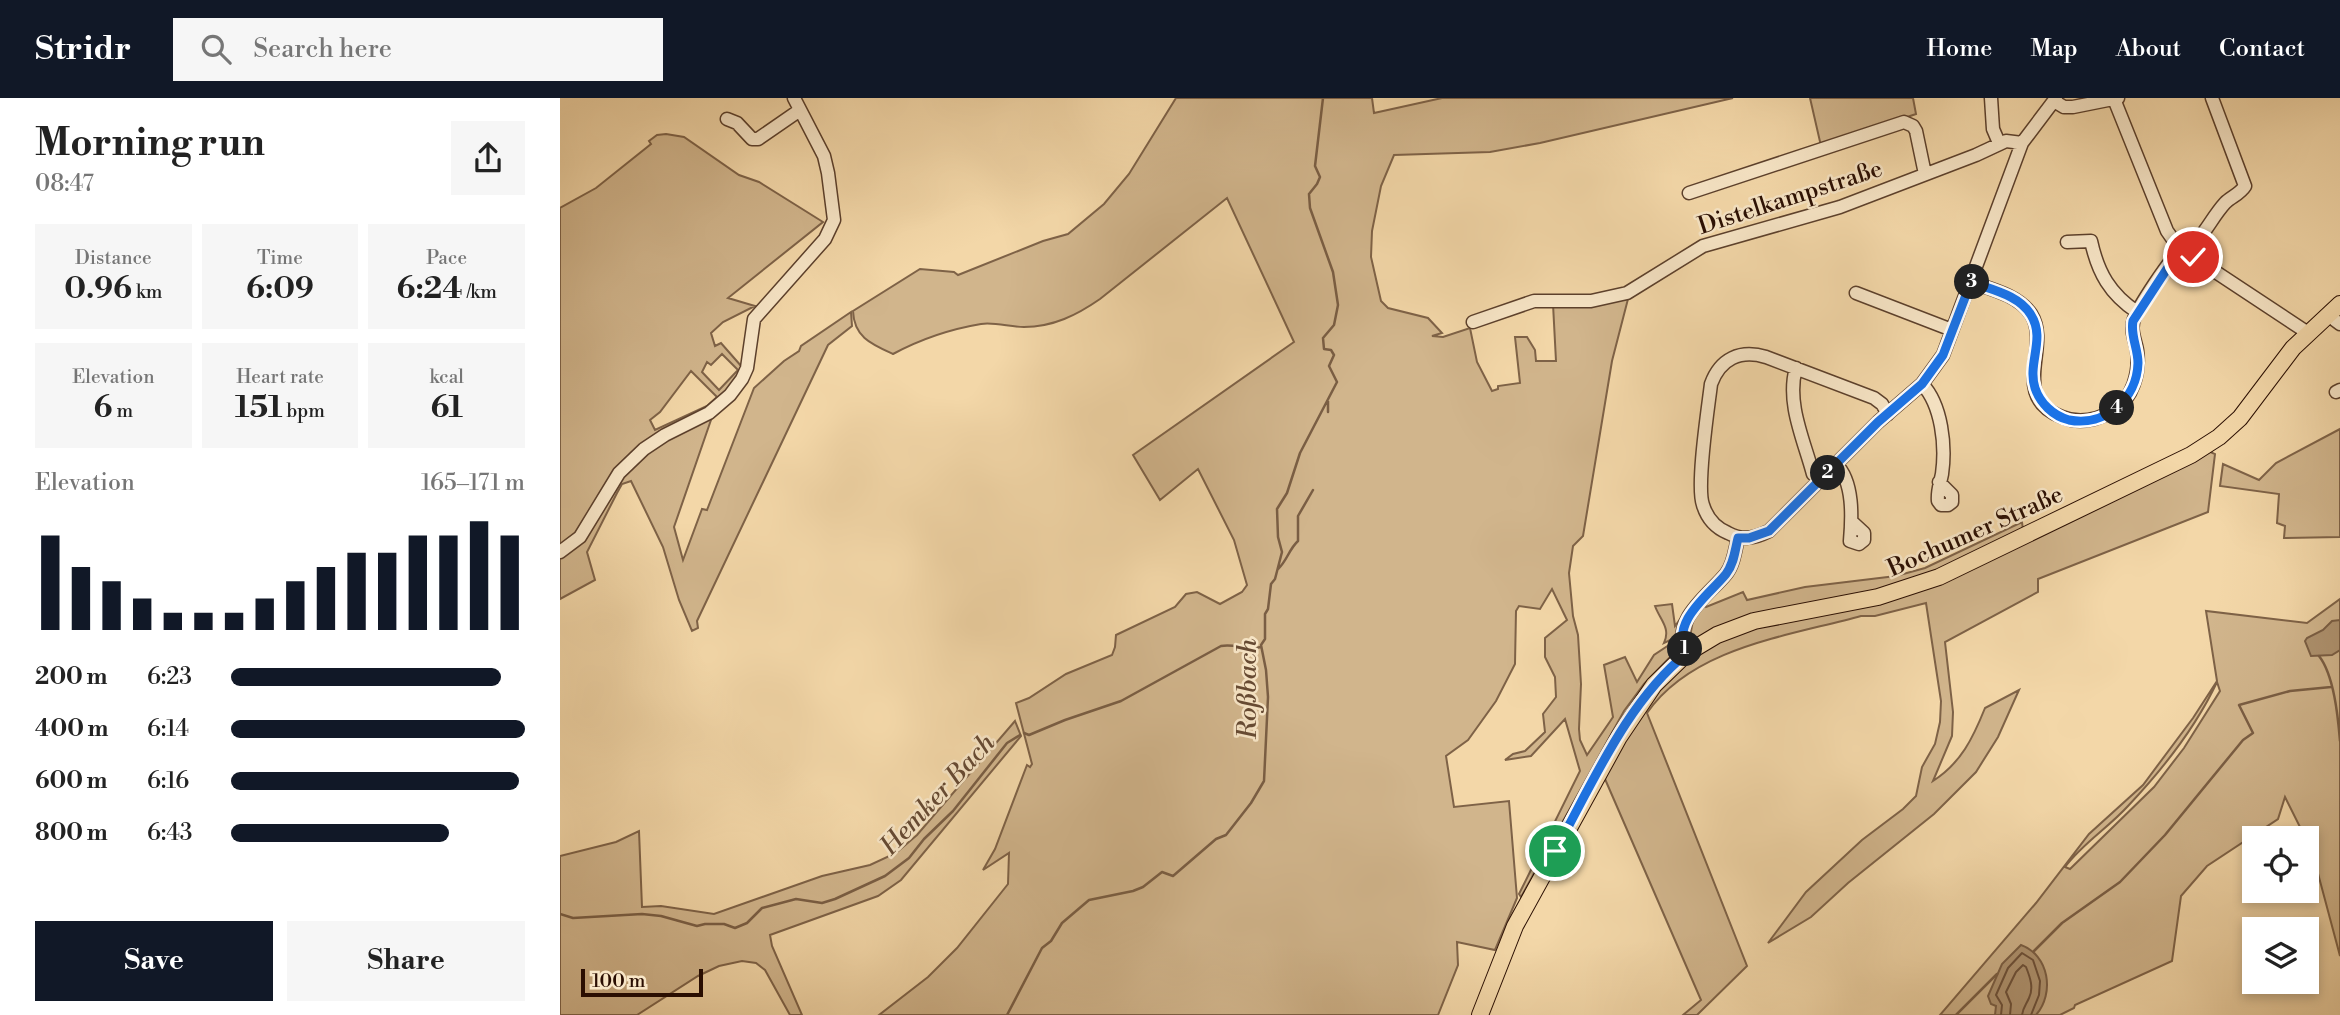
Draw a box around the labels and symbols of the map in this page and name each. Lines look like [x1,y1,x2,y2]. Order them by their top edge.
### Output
street label: Distelkampstraße [1694,154,1886,242]
pin [2163,227,2223,287]
pin: 3 [1954,264,1990,300]
pin: 4 [2100,390,2134,426]
pin: 2 [1810,456,1846,490]
street label: Bochumer Straße [1882,480,2068,584]
pin: 1 [1668,632,1702,666]
water label: Roßbach [1232,638,1264,740]
water label: Hemker Bach [873,727,1002,863]
pin [1525,821,1585,881]
scale bar [581,966,704,998]

